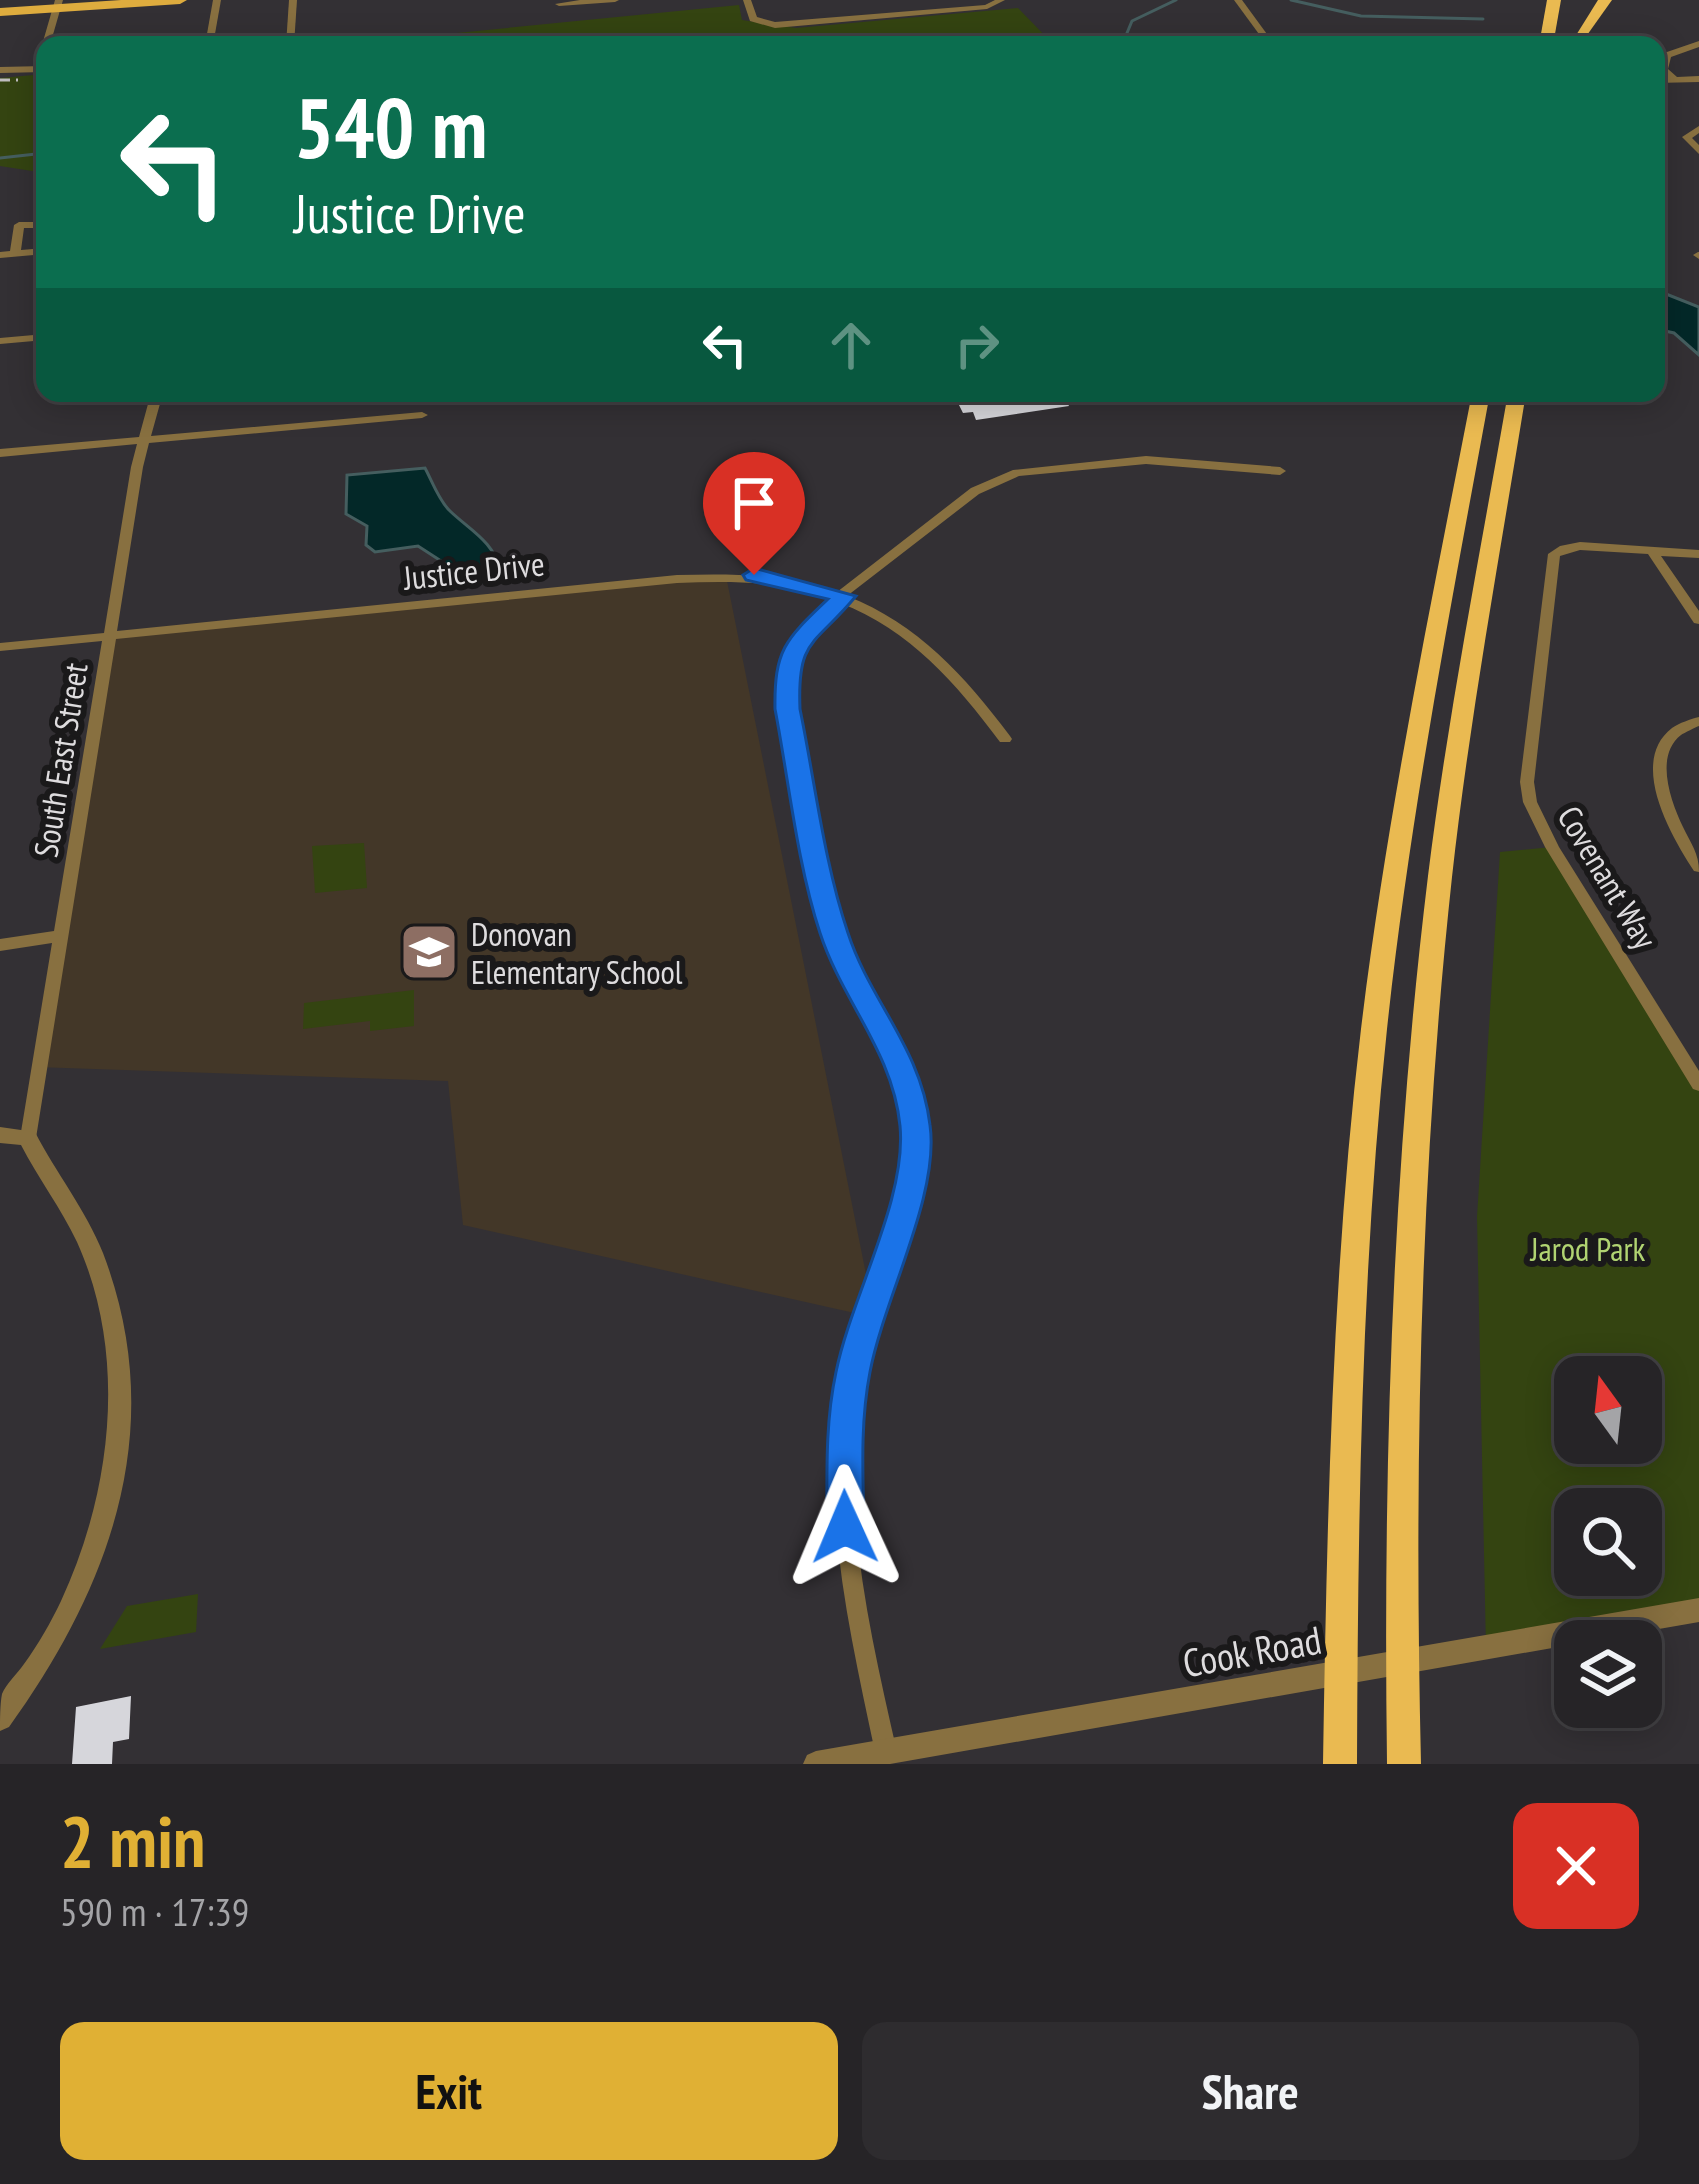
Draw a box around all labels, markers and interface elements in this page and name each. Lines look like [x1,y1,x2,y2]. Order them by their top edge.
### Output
text: 540 m [294,72,487,181]
icon: left [96,84,252,240]
text: Justice Drive [294,178,525,248]
icon: left [692,312,758,378]
icon: ahead [818,312,884,378]
icon: right [944,312,1010,378]
pin [703,452,805,575]
icon: arrive [721,470,787,536]
street label: Justice Drive [400,541,547,599]
street label: South East Street [23,660,97,860]
street label: Covenant Way [1549,798,1668,957]
place label: Donovan Elementary School [471,912,683,993]
school or university icon: Donovan Elementary School [398,921,460,983]
park label: Jarod Park [1530,1227,1646,1270]
north arrow [1554,1356,1662,1464]
map controls [1554,1356,1662,1728]
position arrow [782,1464,908,1590]
button: search [1554,1488,1662,1596]
street label: Cook Road [1179,1614,1325,1688]
button: layers [1554,1620,1662,1728]
text: 2 min [60,1794,205,1887]
button: close [1513,1803,1639,1929]
text: 590 m · 17:39 [60,1886,249,1937]
button: Exit [60,2022,838,2160]
button: Share [862,2022,1639,2160]

